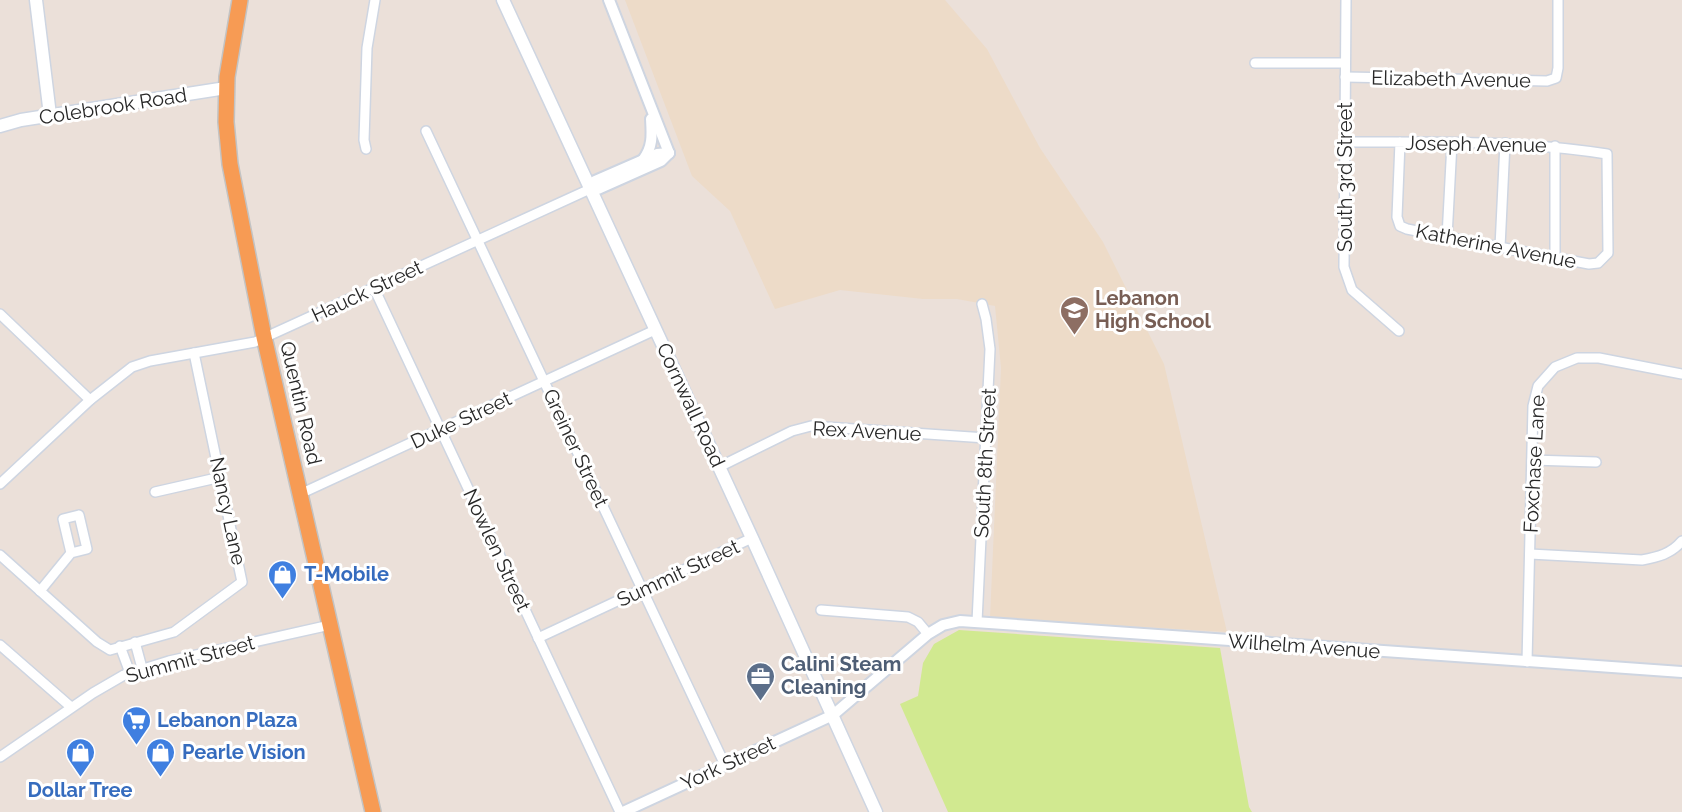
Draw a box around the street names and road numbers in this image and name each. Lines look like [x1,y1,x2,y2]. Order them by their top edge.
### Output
street label: Elizabeth Avenue [1371,66,1531,92]
street label: Colebrook Road [37,82,189,130]
street label: South 3rd Street [1333,102,1357,252]
street label: Joseph Avenue [1405,131,1547,157]
street label: Katherine Avenue [1414,219,1579,273]
street label: Hauck Street [308,255,427,327]
street label: Quentin Road [275,339,327,467]
street label: Cornwall Road [652,339,730,471]
street label: Greiner Street [538,385,614,511]
street label: Duke Street [407,386,516,454]
street label: South 8th Street [969,387,1001,539]
street label: Foxchase Lane [1518,394,1550,534]
street label: Rex Avenue [812,416,922,446]
street label: Nancy Lane [205,455,251,568]
street label: Nowlen Street [458,485,536,615]
street label: Summit Street [613,534,743,612]
street label: Wilhelm Avenue [1227,629,1381,663]
street label: Summit Street [123,630,257,688]
street label: York Street [677,731,779,795]

